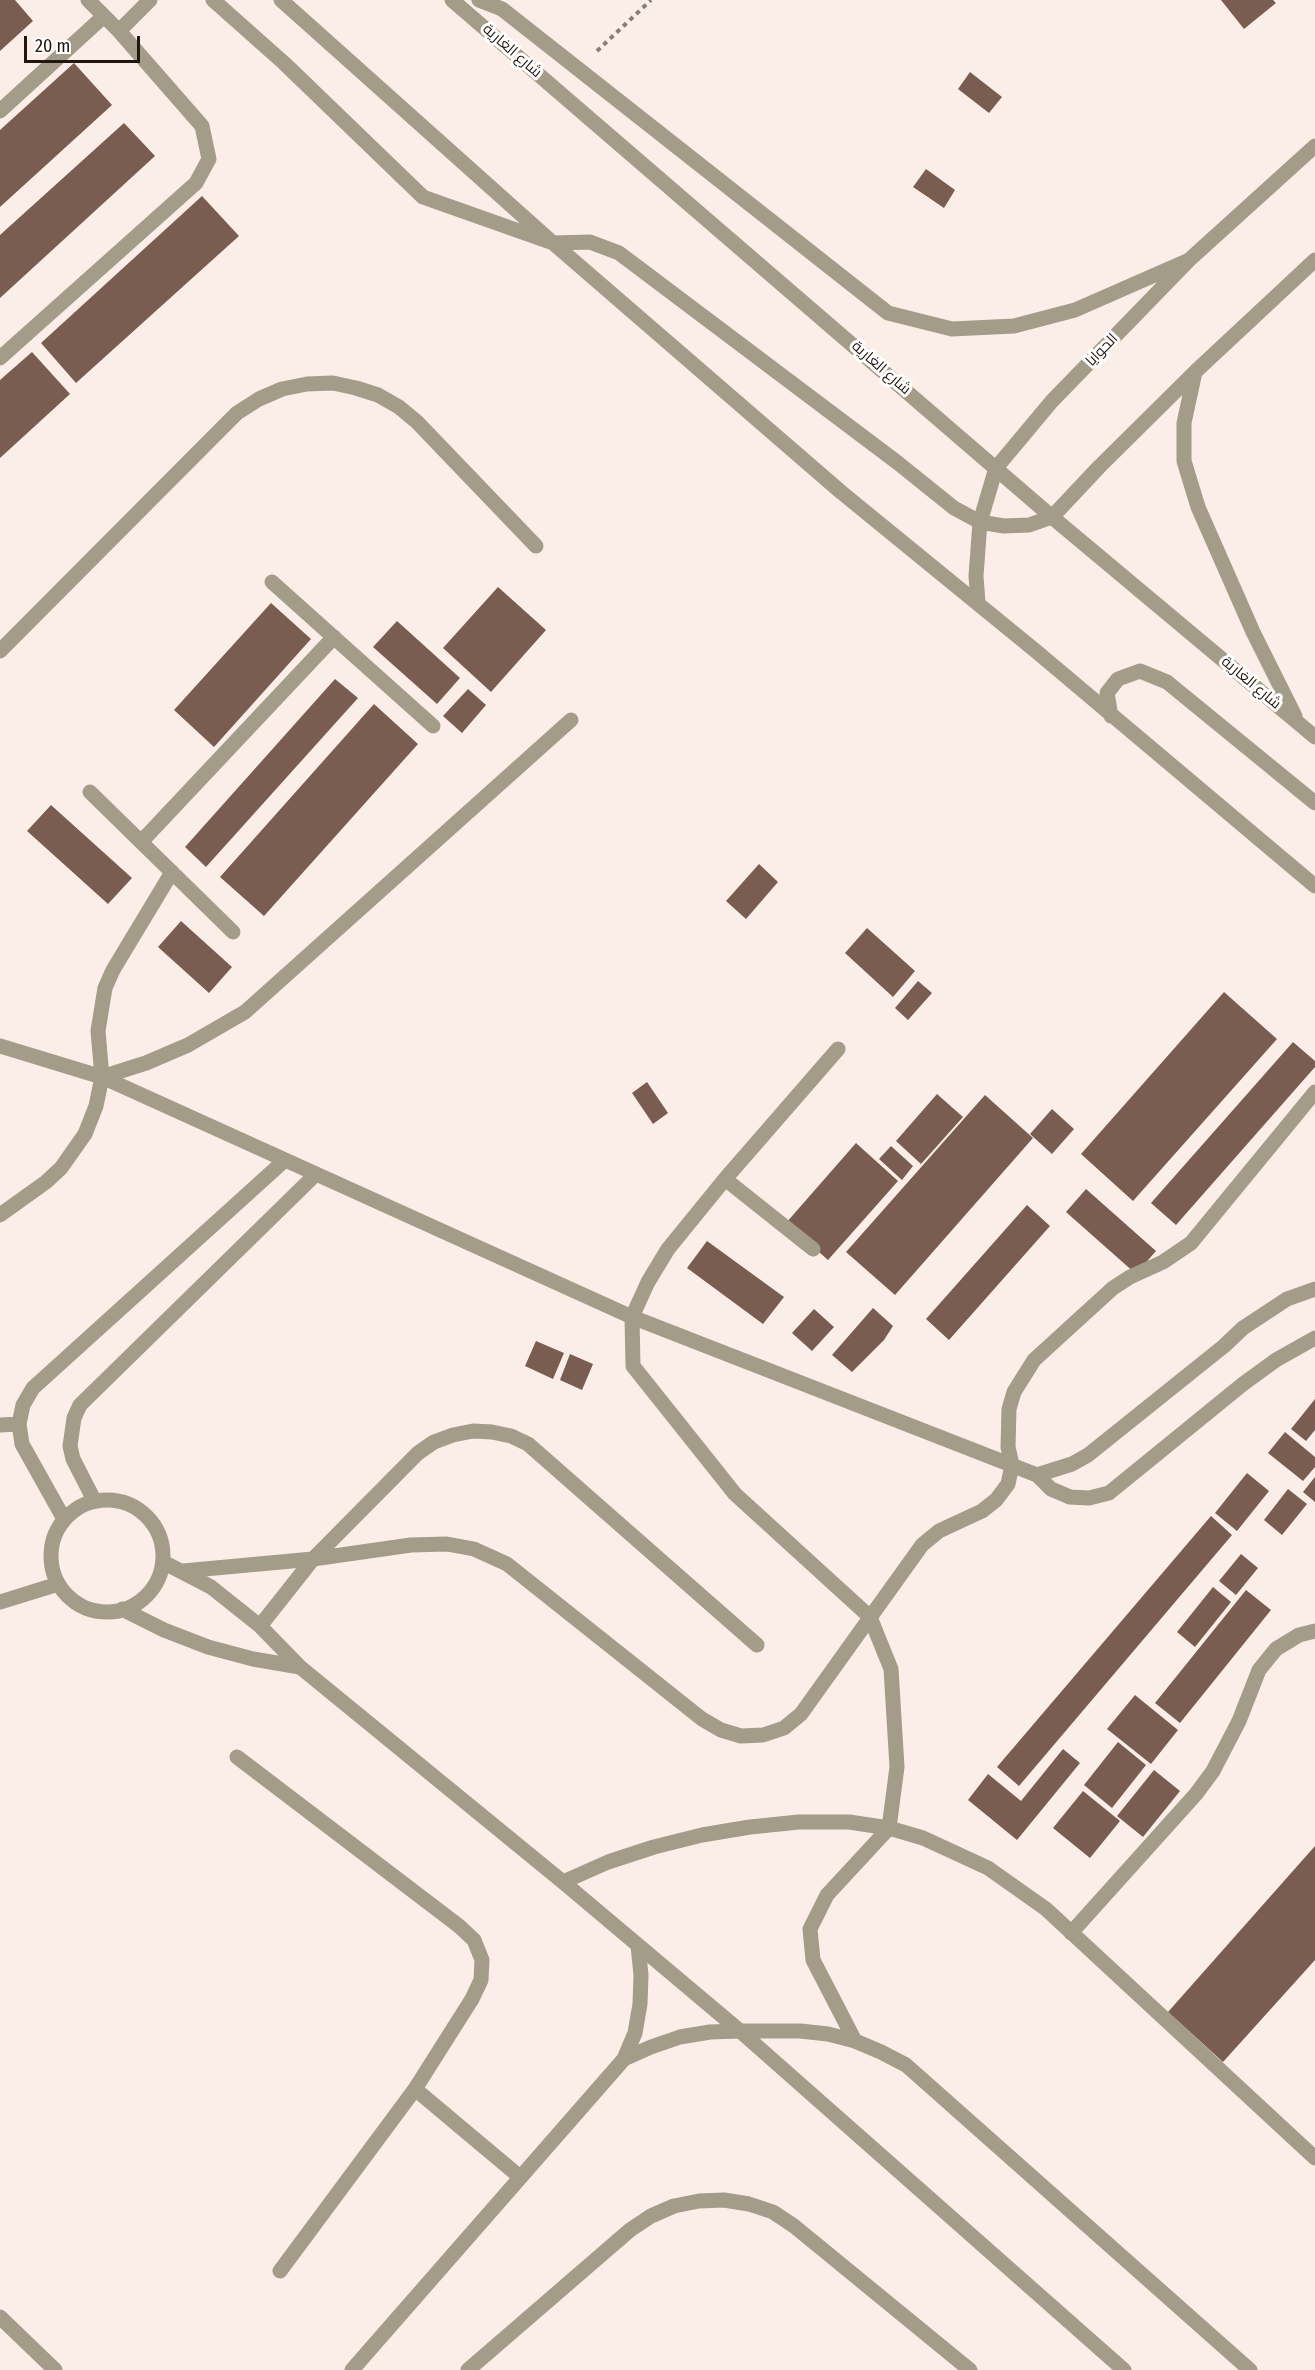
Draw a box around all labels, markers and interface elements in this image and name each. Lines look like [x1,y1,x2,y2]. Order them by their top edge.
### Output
street label: شارع الغارية [479,20,545,82]
scale bar [27,24,142,62]
text: 20 m [35,35,70,57]
street label: الحوايا [1082,330,1122,370]
street label: شارع الغارية [848,337,914,399]
street label: شارع الغارية [1217,653,1285,713]

